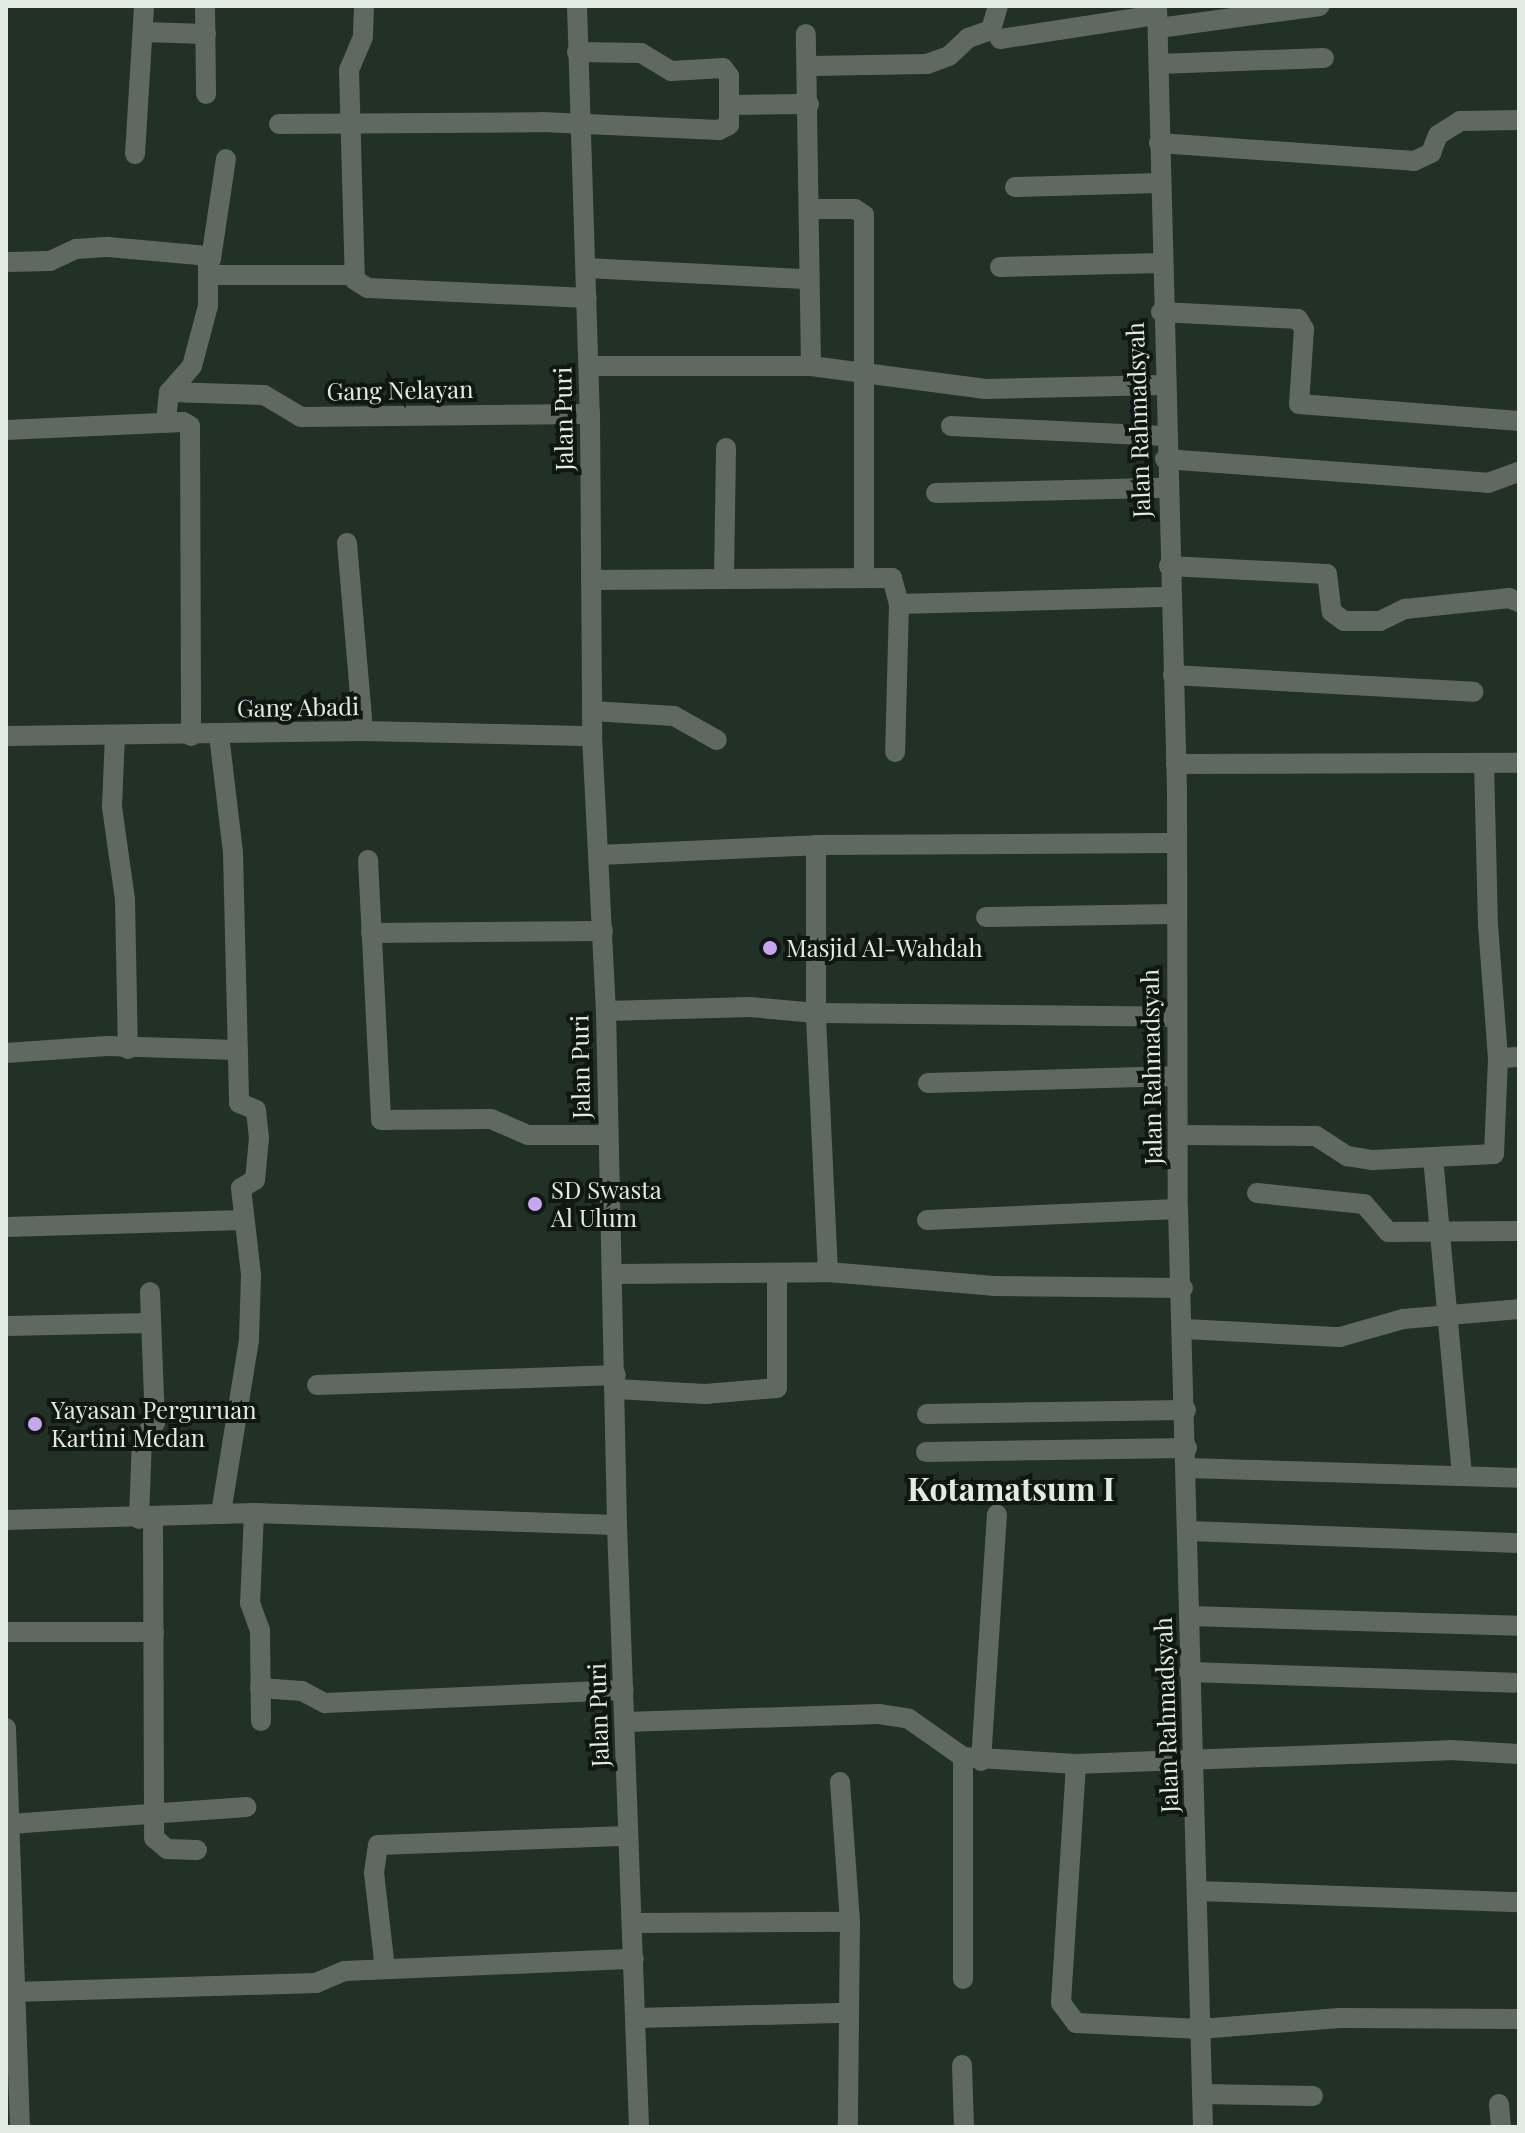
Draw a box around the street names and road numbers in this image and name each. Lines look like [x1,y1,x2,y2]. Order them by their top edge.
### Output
street label: Jalan Rahmadsyah [1120,322,1156,518]
street label: Jalan Puri [548,367,578,471]
street label: Gang Nelayan [326,374,474,406]
street label: Gang Abadi [236,692,360,722]
street label: Jalan Rahmadsyah [1135,969,1167,1165]
street label: Jalan Puri [565,1015,595,1119]
street label: Jalan Rahmadsyah [1148,1617,1184,1813]
street label: Jalan Puri [582,1662,614,1768]

